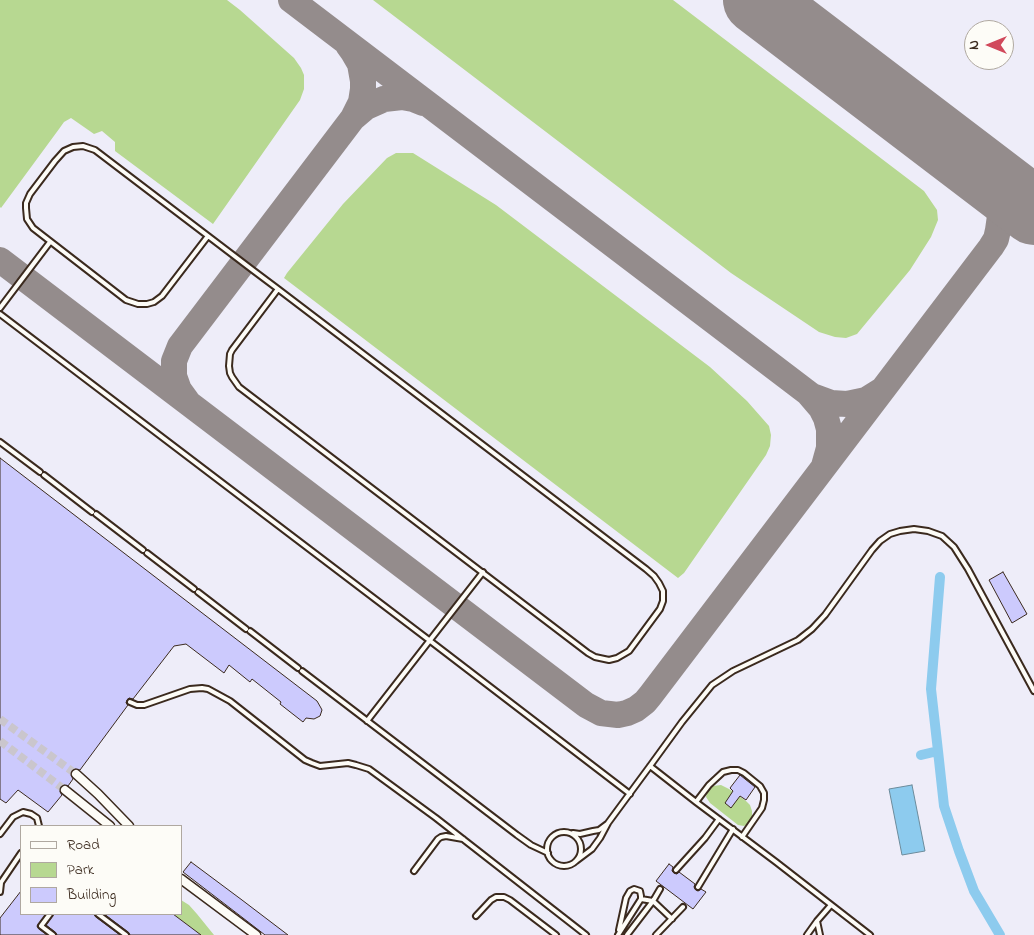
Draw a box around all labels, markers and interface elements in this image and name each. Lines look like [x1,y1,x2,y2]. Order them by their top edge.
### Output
north arrow [964,20,1014,70]
text: N [964,40,985,50]
legend [20,825,182,915]
text: Road [67,834,100,856]
text: Park [67,859,94,881]
text: Building [67,884,116,906]

